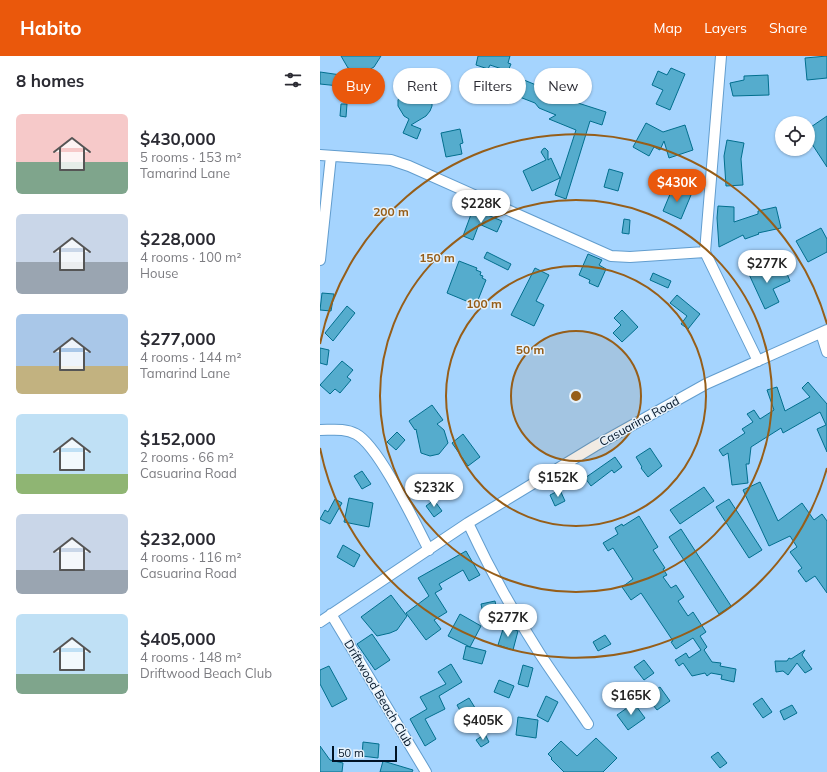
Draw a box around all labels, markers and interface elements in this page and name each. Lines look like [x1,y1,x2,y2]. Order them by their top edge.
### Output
text: Habito [20,16,82,40]
text: Map [653,19,682,37]
text: Layers [704,19,747,37]
text: Share [769,19,807,37]
chip: Buy [332,68,385,104]
chip: Rent [393,68,451,104]
chip: Filters [459,68,526,104]
chip: New [534,68,592,104]
icon: filters [282,69,304,91]
text: 8 homes [16,70,84,91]
map controls [775,116,815,156]
button: locate [775,116,815,156]
text: $430,000 [140,128,216,149]
icon: home [48,130,96,178]
text: 5 rooms · 153 m² [140,149,241,165]
text: Tamarind Lane [140,165,230,181]
pin: $430K [649,169,705,203]
text: $430K [657,174,697,190]
pin: $228K [453,190,509,224]
text: $228K [461,195,501,211]
text: 200 m [373,204,409,219]
text: $228,000 [140,228,216,249]
icon: home [48,230,96,278]
text: 4 rooms · 100 m² [140,249,241,265]
text: 150 m [419,250,455,265]
pin: $277K [739,250,795,284]
text: $277K [747,255,787,271]
text: House [140,265,178,281]
text: 100 m [466,296,502,311]
text: $277,000 [140,328,216,349]
icon: home [48,330,96,378]
text: 50 m [516,342,544,357]
text: 4 rooms · 144 m² [140,349,241,365]
text: Tamarind Lane [140,365,230,381]
centre of rings [569,389,583,403]
street label: Casuarina Road [596,393,682,449]
text: $152,000 [140,428,216,449]
icon: home [48,430,96,478]
text: 2 rooms · 66 m² [140,449,234,465]
pin: $152K [530,464,586,498]
text: Casuarina Road [140,465,237,481]
text: $152K [538,469,578,485]
pin: $232K [406,474,462,508]
text: $232K [414,479,454,495]
text: $232,000 [140,528,216,549]
icon: home [48,530,96,578]
text: 4 rooms · 116 m² [140,549,241,565]
text: Casuarina Road [140,565,237,581]
pin: $277K [480,604,536,638]
text: $277K [488,609,528,625]
text: $405,000 [140,628,216,649]
icon: home [48,630,96,678]
street label: Driftwood Beach Club [341,637,417,749]
text: 4 rooms · 148 m² [140,649,241,665]
text: Driftwood Beach Club [140,665,272,681]
pin: $165K [603,682,659,716]
text: $165K [611,687,651,703]
pin: $405K [455,707,511,741]
text: $405K [463,712,503,728]
scale bar [332,744,397,763]
text: 50 m [338,746,364,760]

